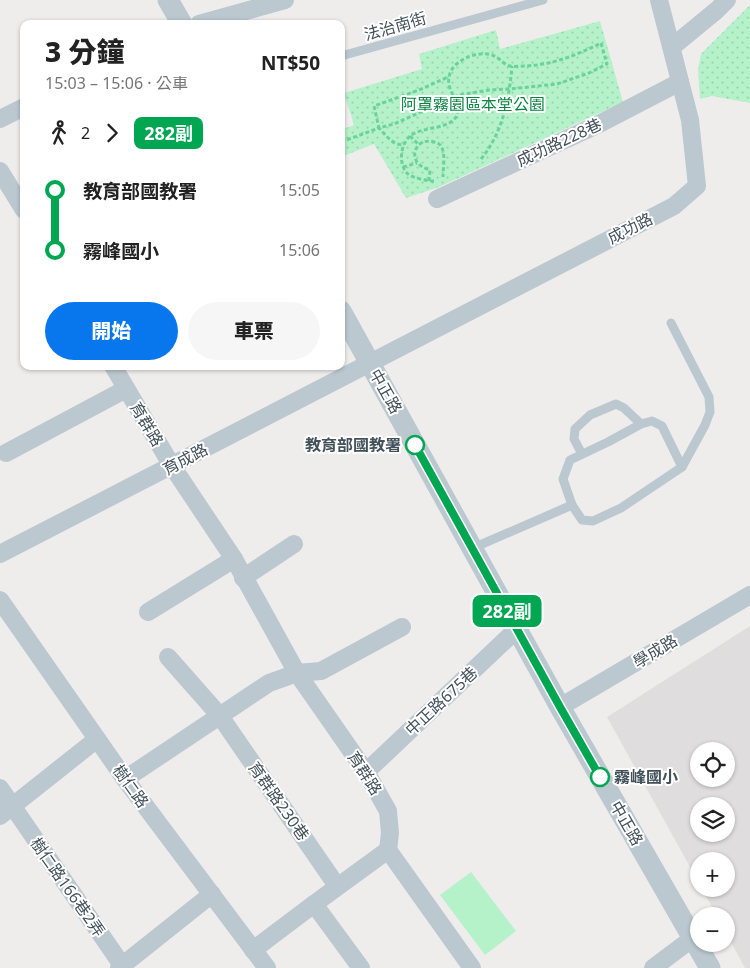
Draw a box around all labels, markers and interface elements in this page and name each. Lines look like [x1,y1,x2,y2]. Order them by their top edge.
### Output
street label: 法治南街 [361,7,429,45]
text: 3 分鐘 [45,32,124,70]
text: NT$50 [261,50,320,76]
text: 15:03 – 15:06 · 公車 [45,72,188,94]
park label: 阿罩霧園區本堂公園 [401,93,545,115]
street label: 成功路228巷 [513,113,605,171]
icon: walk [45,119,73,147]
icon: forward [98,119,126,147]
text: 282副 [144,121,193,145]
text: 2 [81,122,90,144]
text: 教育部國教署 [83,178,197,204]
text: 15:05 [279,179,320,201]
street label: 成功路 [604,207,656,249]
text: 霧峰國小 [83,238,159,264]
text: 15:06 [279,239,320,261]
button: 開始 [45,302,178,360]
button: 車票 [188,302,320,360]
street label: 中正路 [365,365,407,417]
street label: 育群路 [125,398,169,450]
place label: 教育部國教署 [305,434,401,456]
marker: 教育部國教署 [405,435,425,455]
street label: 育成路 [159,438,211,480]
line badge: 282副 [472,595,542,627]
text: 282副 [483,599,531,623]
street label: 學成路 [629,629,681,673]
street label: 中正路675巷 [400,662,482,740]
map controls [690,742,735,952]
button: locate [690,742,735,787]
street label: 育群路 [343,747,387,799]
street label: 育群路230巷 [244,757,314,845]
street label: 樹仁路 [108,760,154,812]
place label: 霧峰國小 [614,766,678,788]
marker: 霧峰國小 [590,767,610,787]
street label: 中正路 [605,797,649,849]
button: layers [690,797,735,842]
street label: 樹仁路166巷2弄 [26,833,110,941]
button: + [690,852,735,897]
button: − [690,907,735,952]

